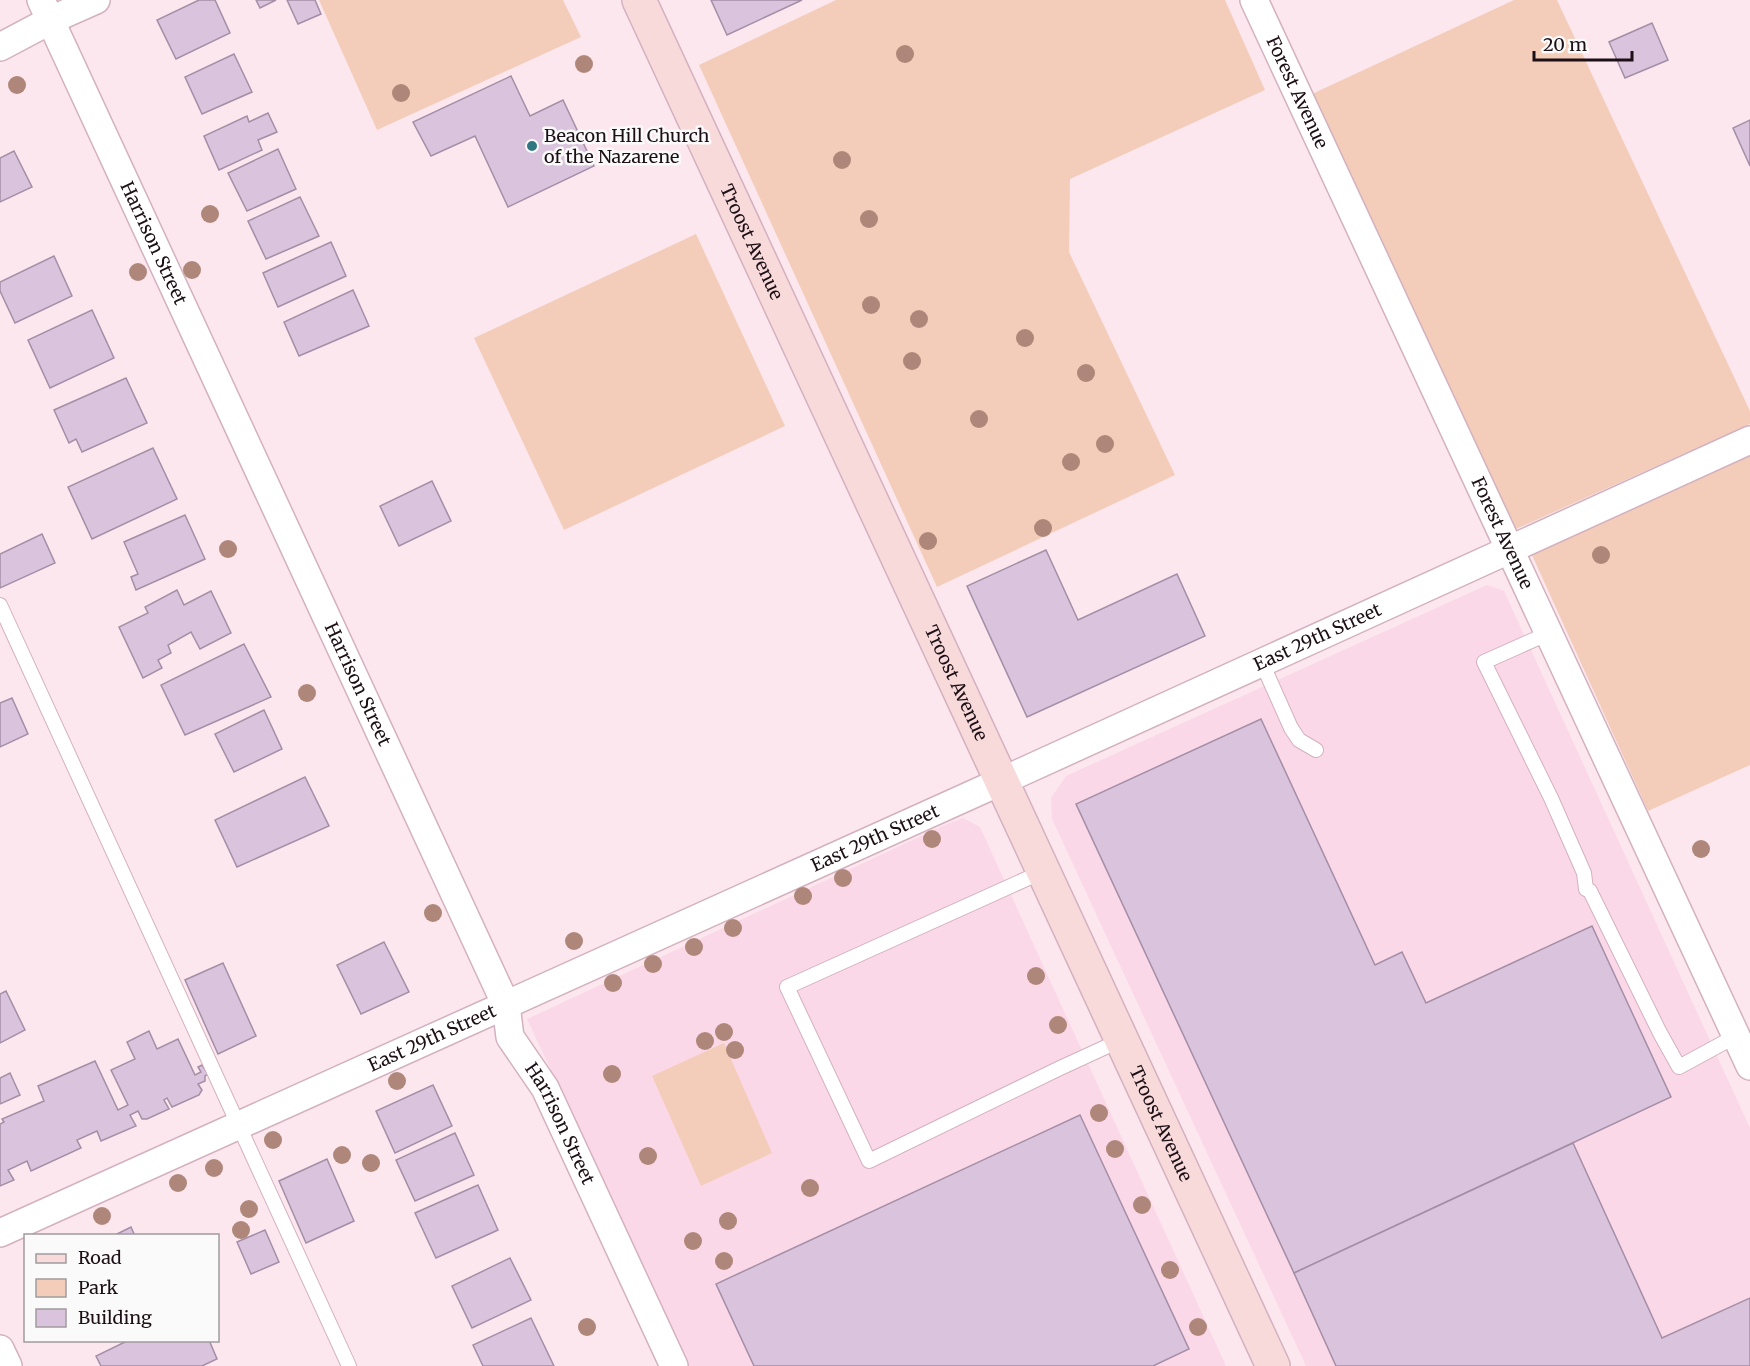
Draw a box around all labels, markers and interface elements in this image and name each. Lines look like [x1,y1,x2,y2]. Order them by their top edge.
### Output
scale bar [1534,24,1632,62]
street label: Forest Avenue [1261,32,1333,152]
text: 20 m [1543,33,1587,56]
place label: Beacon Hill Church of the Nazarene [544,124,710,168]
marker: Beacon Hill Church of the Nazarene [525,139,539,153]
street label: Harrison Street [116,178,192,308]
street label: Troost Avenue [715,180,789,303]
street label: Forest Avenue [1466,473,1539,593]
street label: East 29th Street [1250,598,1385,676]
street label: Harrison Street [320,619,396,749]
street label: Troost Avenue [920,621,993,744]
street label: East 29th Street [807,799,942,877]
street label: East 29th Street [364,999,499,1076]
street label: Harrison Street [520,1058,600,1188]
street label: Troost Avenue [1124,1062,1198,1185]
legend [24,1234,219,1342]
text: Road [78,1246,122,1269]
text: Park [78,1276,119,1299]
text: Building [78,1306,152,1329]

